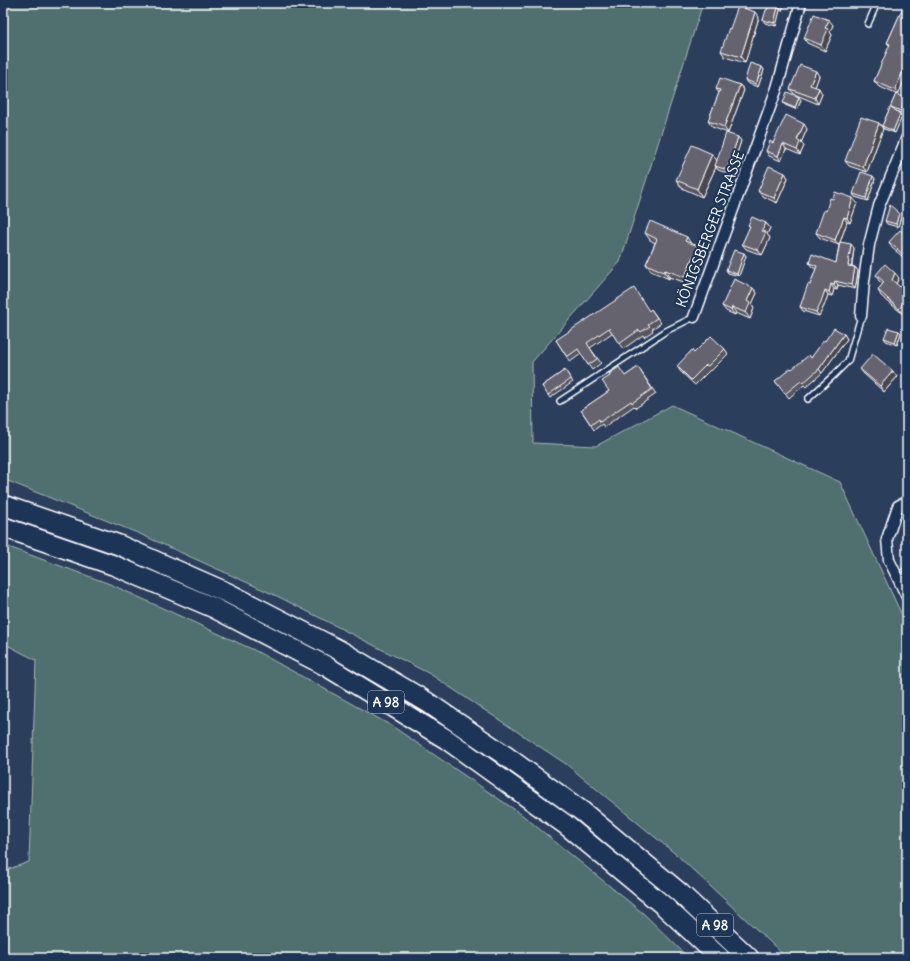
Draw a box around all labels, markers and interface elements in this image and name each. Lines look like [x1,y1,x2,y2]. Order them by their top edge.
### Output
street label: KÖNIGSBERGER STRASSE [672,148,748,310]
road number: A 98 [368,691,404,713]
road number: A 98 [697,914,733,936]

